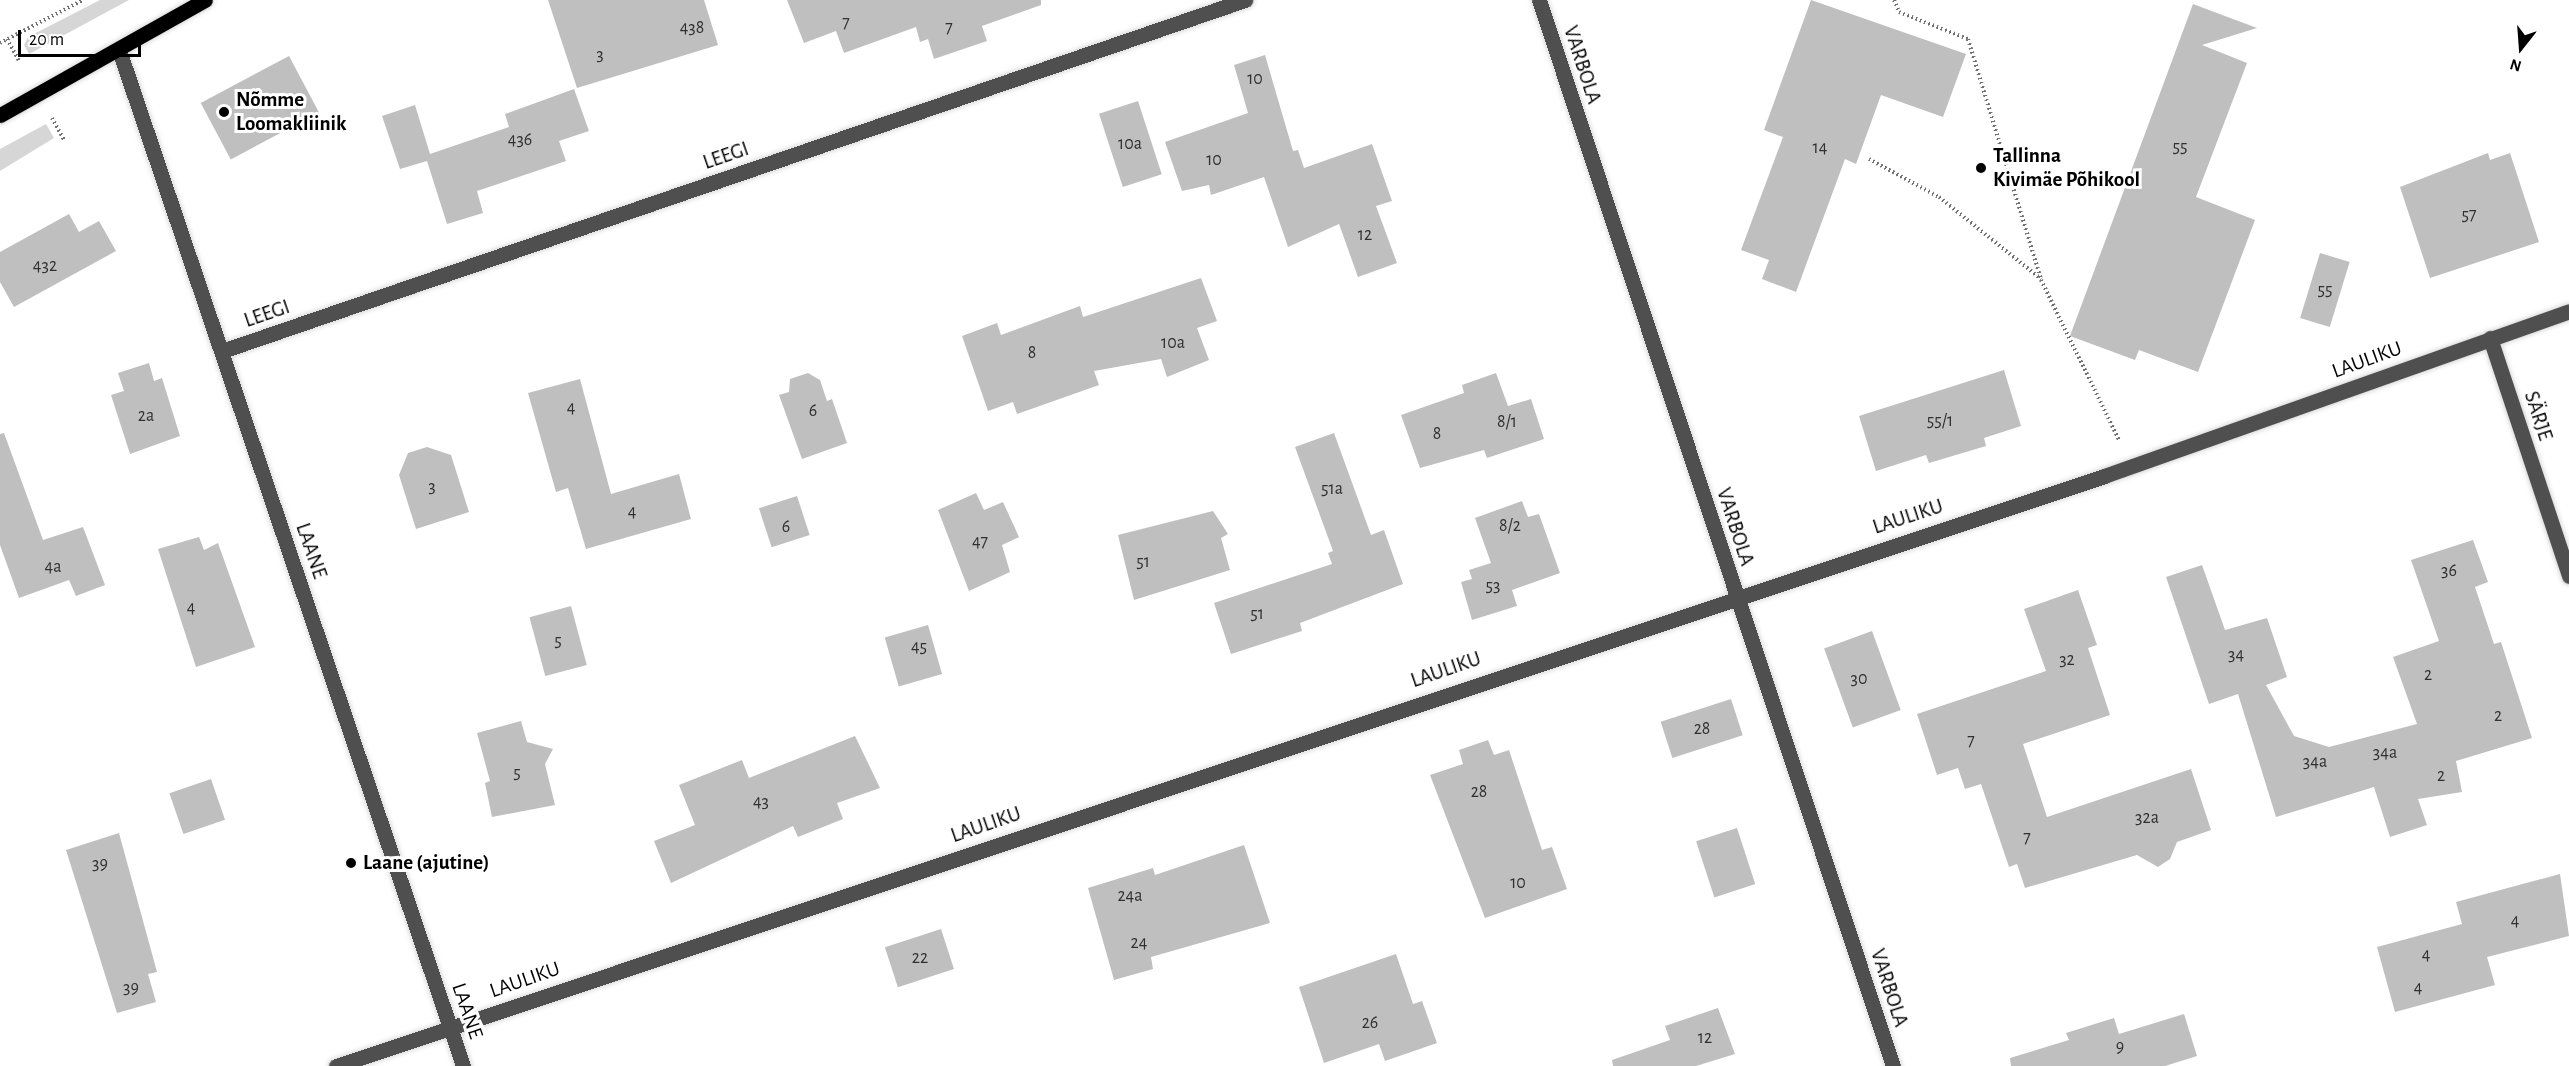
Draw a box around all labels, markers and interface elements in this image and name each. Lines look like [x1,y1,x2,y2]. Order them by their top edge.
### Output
house number: 7 [842,12,850,34]
house number: 438 [680,17,704,39]
house number: 7 [945,17,953,39]
scale bar [21,18,144,56]
north arrow [2491,18,2551,78]
street label: VARBOLA [1558,23,1606,107]
text: 20 m [29,31,64,49]
house number: 3 [596,44,604,66]
text: N [2508,56,2523,74]
house number: 10 [1247,68,1263,90]
place label: Nõmme Loomakliinik [236,87,346,137]
marker: Nõmme Loomakliinik [217,105,231,119]
house number: 436 [508,129,532,151]
house number: 10a [1118,133,1142,155]
street label: LEEGI [700,136,752,176]
house number: 55 [2172,136,2188,158]
house number: 14 [1813,137,1827,159]
place label: Tallinna Kivimäe Põhikool [1993,143,2140,193]
house number: 10 [1206,149,1222,171]
marker: Tallinna Kivimäe Põhikool [1974,161,1988,175]
house number: 57 [2461,204,2477,226]
house number: 12 [1358,224,1372,246]
house number: 432 [33,255,57,277]
house number: 55 [2317,279,2333,301]
street label: LEEGI [241,294,293,334]
house number: 10a [1161,332,1185,354]
street label: LAULIKU [2329,336,2405,384]
house number: 8 [1028,342,1036,364]
street label: SÄRJE [2518,388,2558,444]
house number: 4 [567,397,575,419]
house number: 6 [809,400,817,422]
house number: 2a [138,405,154,427]
house number: 55/1 [1927,410,1953,432]
house number: 8/1 [1497,411,1517,433]
house number: 8 [1433,423,1441,445]
house number: 3 [428,476,436,498]
house number: 51a [1321,478,1343,500]
street label: VARBOLA [1711,485,1759,569]
street label: LAULIKU [1870,494,1946,540]
house number: 4 [628,501,636,523]
house number: 8/2 [1499,515,1521,537]
house number: 6 [782,516,790,538]
street label: LAANE [290,520,332,582]
house number: 47 [972,531,988,553]
house number: 51 [1136,551,1150,573]
house number: 4a [45,556,61,578]
house number: 36 [2441,560,2457,582]
house number: 53 [1486,575,1500,597]
house number: 4 [187,597,195,619]
house number: 51 [1250,603,1264,625]
house number: 5 [554,630,562,652]
house number: 45 [911,636,927,658]
house number: 34 [2228,644,2244,666]
street label: LAULIKU [1408,646,1484,694]
house number: 32 [2059,649,2075,671]
house number: 2 [2424,664,2432,686]
house number: 30 [1851,668,1867,690]
house number: 2 [2494,705,2502,727]
house number: 28 [1694,718,1710,740]
house number: 7 [1967,730,1975,752]
house number: 34a [2373,742,2397,764]
house number: 34a [2303,751,2327,773]
house number: 5 [513,762,521,784]
house number: 2 [2437,765,2445,787]
house number: 28 [1471,781,1487,803]
house number: 43 [753,791,769,813]
street label: LAULIKU [948,801,1024,849]
house number: 32a [2135,807,2159,829]
house number: 7 [2023,827,2031,849]
place label: Laane (ajutine) [363,850,490,876]
house number: 39 [92,853,108,875]
marker: Laane (ajutine) [344,856,358,870]
house number: 10 [1510,872,1526,894]
house number: 24a [1117,885,1143,907]
house number: 4 [2511,910,2519,932]
house number: 24 [1131,932,1147,954]
house number: 4 [2422,944,2430,966]
street label: VARBOLA [1865,946,1913,1030]
house number: 22 [912,947,928,969]
street label: LAULIKU [487,956,563,1004]
house number: 39 [123,977,139,999]
house number: 4 [2414,977,2422,999]
street label: LAANE [446,980,488,1042]
house number: 26 [1362,1012,1378,1034]
house number: 12 [1698,1027,1712,1049]
house number: 9 [2116,1036,2124,1058]

